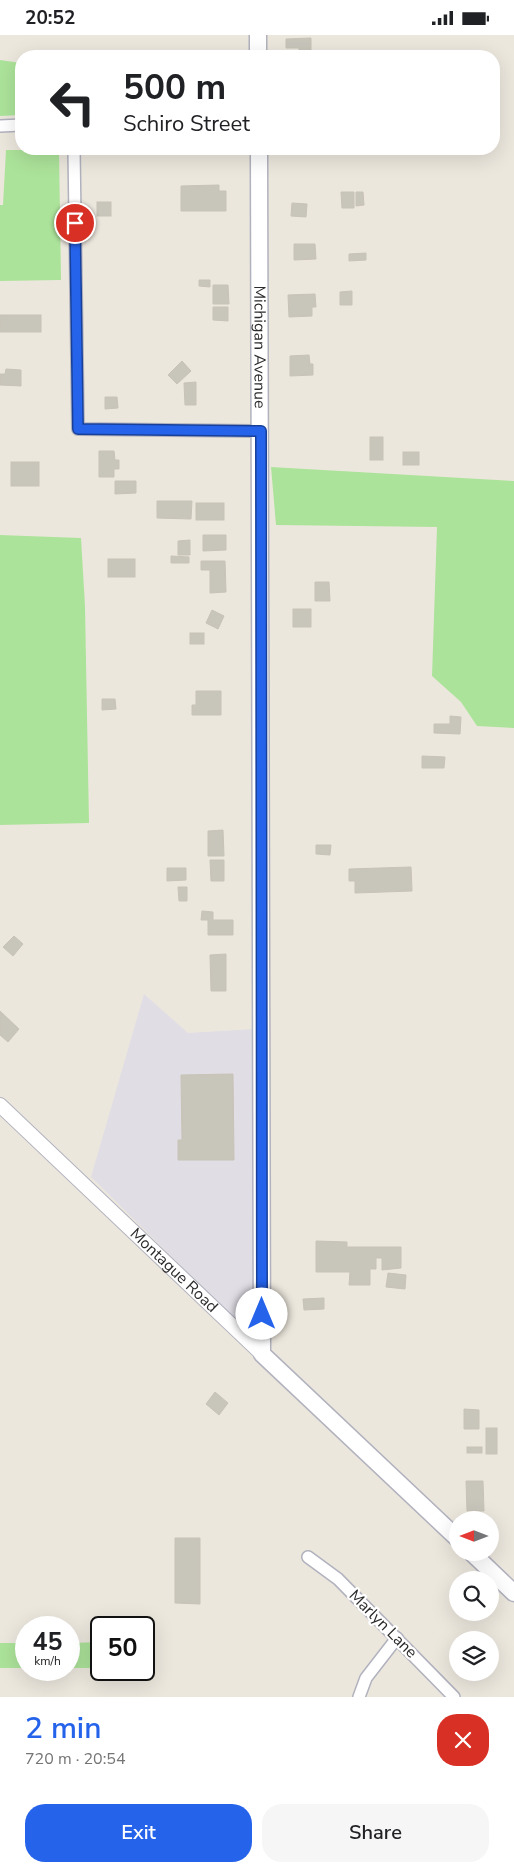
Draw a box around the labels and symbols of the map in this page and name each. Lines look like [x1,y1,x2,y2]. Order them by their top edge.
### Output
pin [54,202,96,244]
street label: Michigan Avenue [248,285,271,409]
street label: Montague Road [125,1223,223,1318]
position arrow [235,1287,287,1339]
north arrow [449,1511,499,1561]
street label: Marlyn Lane [344,1585,422,1663]
speed limit sign: 50 [90,1616,155,1681]

